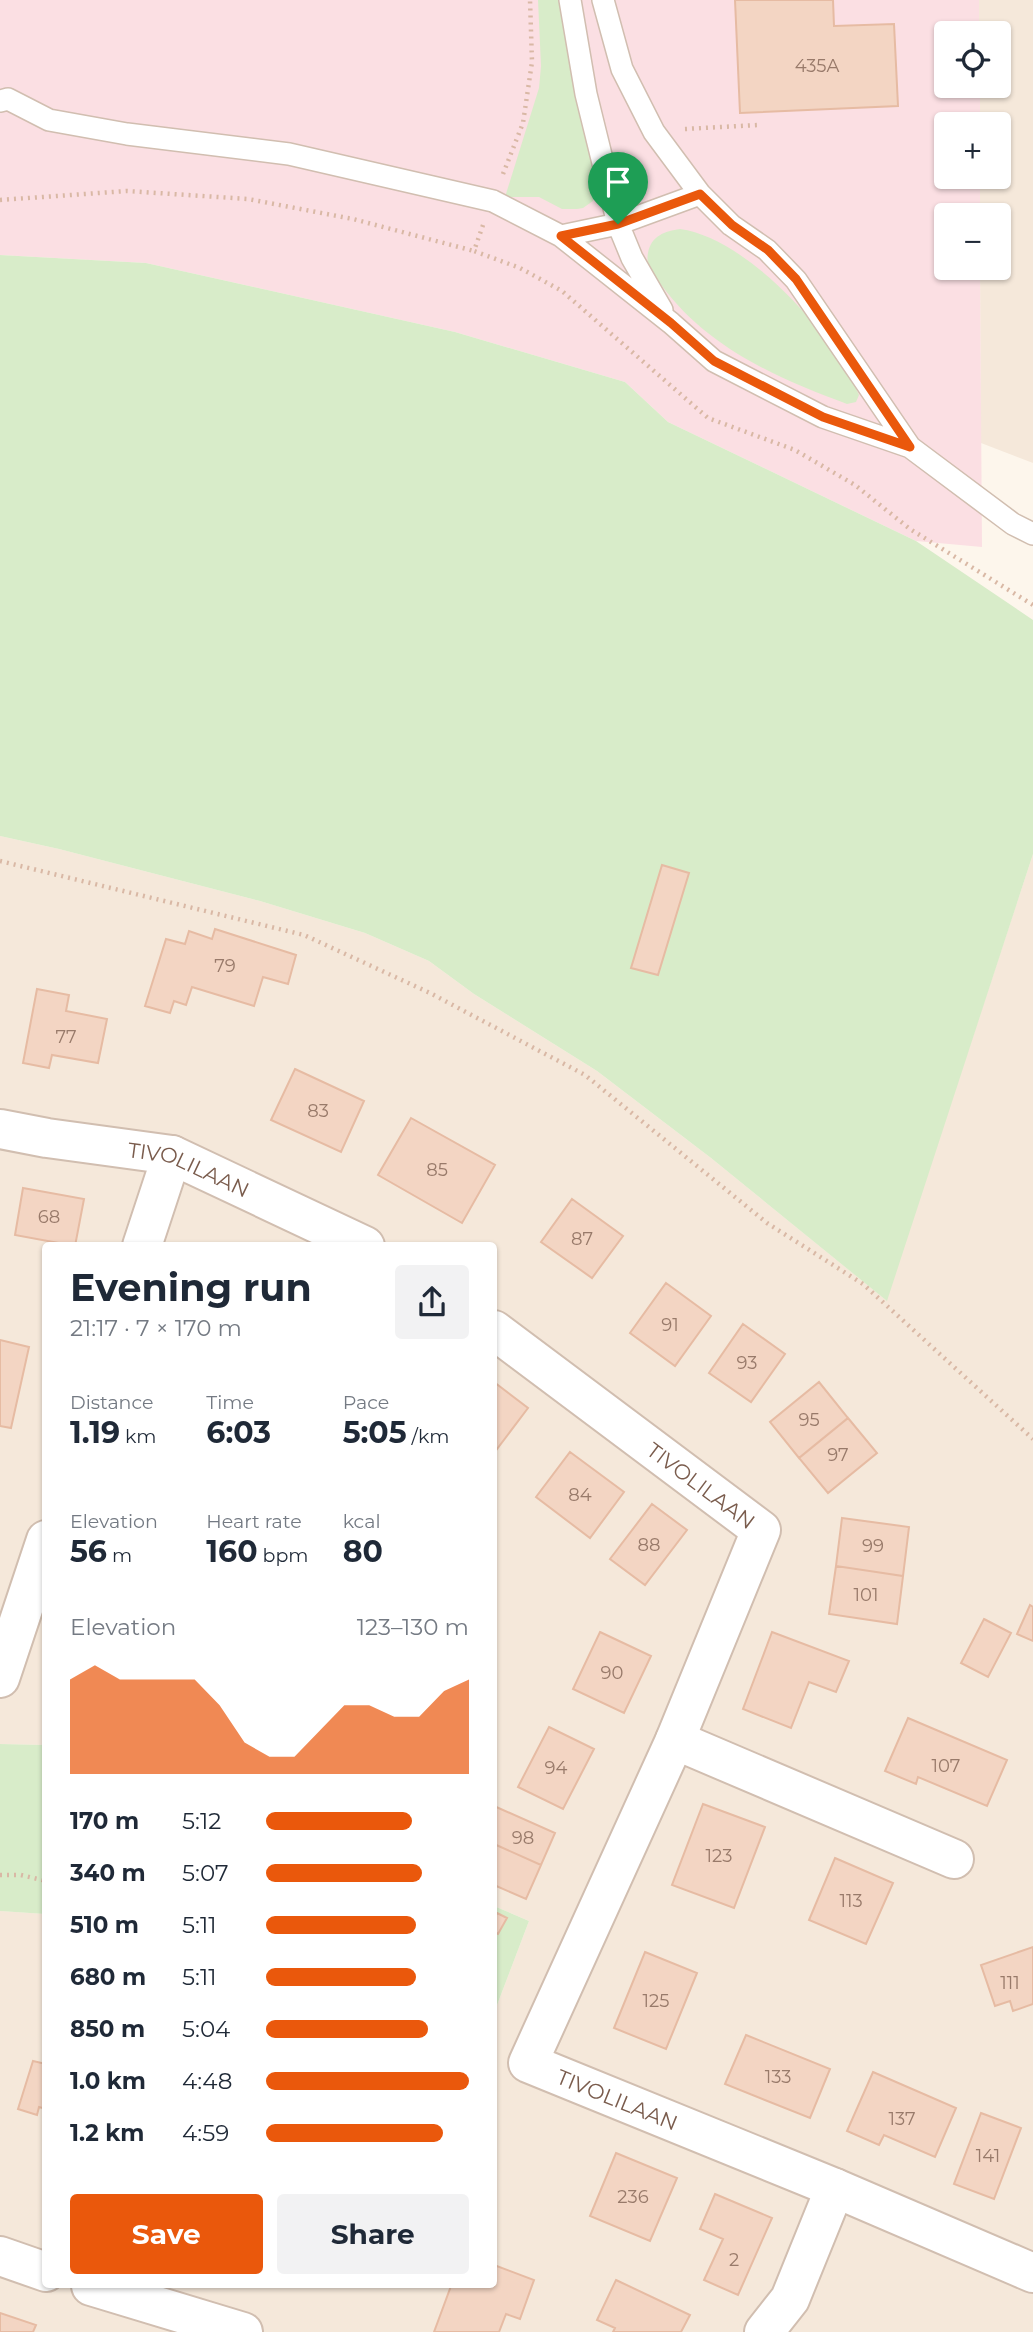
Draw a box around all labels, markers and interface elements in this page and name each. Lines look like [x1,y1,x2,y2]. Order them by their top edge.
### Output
map controls [934,21,1011,280]
button: locate [934,21,1011,98]
house number: 435A [795,55,839,77]
button: + [934,112,1011,189]
pin [588,152,648,224]
icon: arrive [599,163,637,201]
button: − [934,203,1011,280]
house number: 79 [214,955,236,977]
house number: 77 [55,1026,77,1048]
house number: 83 [307,1100,329,1122]
street label: TIVOLILAAN [127,1137,253,1202]
house number: 85 [426,1159,448,1181]
house number: 68 [38,1206,60,1228]
house number: 87 [571,1228,593,1250]
text: Evening run [70,1264,312,1311]
button: share [395,1265,469,1339]
text: 21:17 · 7 × 170 m [70,1314,242,1342]
house number: 91 [661,1314,679,1336]
house number: 93 [737,1352,757,1374]
text: Distance [70,1391,153,1414]
text: Time [206,1391,254,1414]
text: Pace [343,1391,389,1414]
house number: 95 [798,1409,820,1431]
text: 1.19 [70,1414,120,1451]
text: 6:03 [206,1414,271,1451]
text: 5:05 [343,1414,407,1451]
text: km [120,1425,156,1448]
text: /km [407,1425,449,1448]
street label: TIVOLILAAN [642,1437,760,1534]
house number: 97 [827,1444,849,1466]
house number: 84 [568,1484,592,1506]
text: Elevation [70,1510,158,1533]
text: Heart rate [206,1510,302,1533]
text: kcal [343,1510,381,1533]
text: 56 [70,1533,107,1570]
text: 160 [206,1533,258,1570]
text: 80 [343,1533,383,1570]
house number: 88 [638,1534,660,1556]
house number: 99 [862,1535,884,1557]
text: m [107,1544,132,1567]
text: bpm [258,1544,308,1567]
house number: 101 [854,1584,878,1606]
text: Elevation [70,1613,176,1641]
text: 123–130 m [357,1613,469,1641]
house number: 90 [601,1662,623,1684]
house number: 107 [932,1755,960,1777]
house number: 94 [545,1757,568,1779]
text: 170 m [70,1807,139,1835]
text: 5:12 [182,1807,221,1835]
house number: 98 [512,1827,534,1849]
house number: 123 [706,1845,732,1867]
text: 340 m [70,1859,146,1887]
text: 5:07 [182,1859,229,1887]
house number: 113 [839,1890,863,1912]
text: 510 m [70,1911,139,1939]
text: 5:11 [182,1911,217,1939]
text: 680 m [70,1963,146,1991]
text: 5:11 [182,1963,217,1991]
house number: 111 [1000,1972,1020,1994]
house number: 125 [643,1990,669,2012]
text: 850 m [70,2015,145,2043]
text: 5:04 [182,2015,230,2043]
street label: TIVOLILAAN [553,2064,682,2135]
house number: 133 [765,2066,791,2088]
text: 1.0 km [70,2067,146,2095]
text: 4:48 [182,2067,232,2095]
house number: 137 [888,2108,916,2130]
text: 1.2 km [70,2119,144,2147]
text: 4:59 [182,2119,229,2147]
house number: 141 [976,2145,1000,2167]
house number: 236 [617,2186,649,2208]
button: Save [70,2194,263,2274]
button: Share [277,2194,469,2274]
house number: 2 [729,2249,739,2271]

